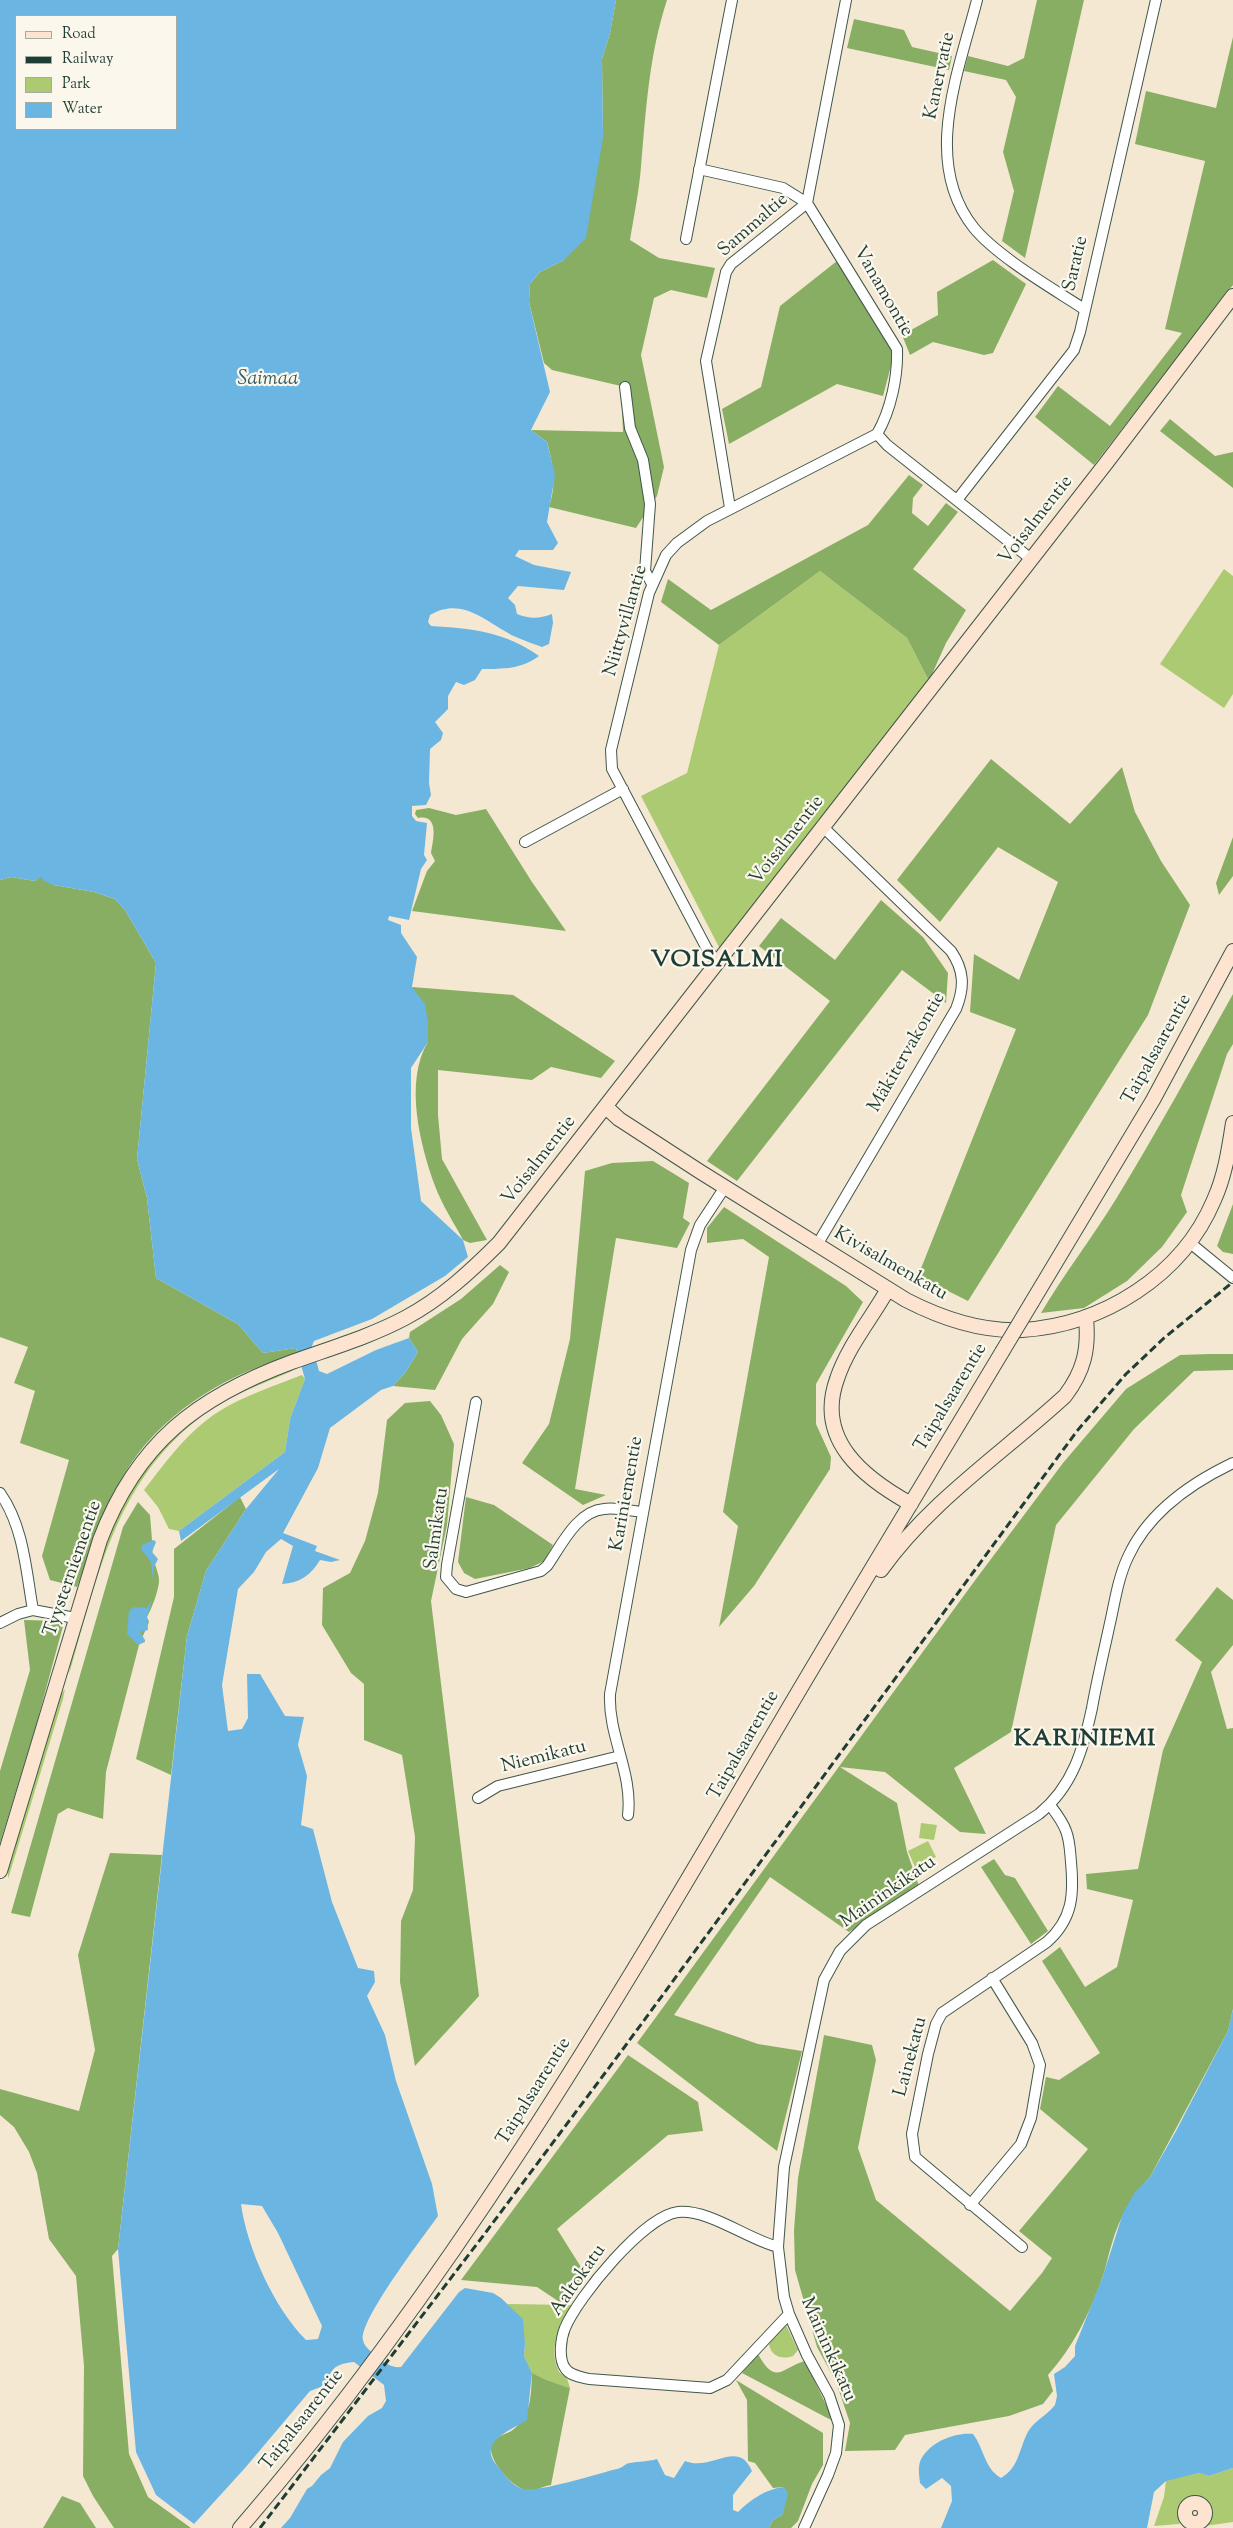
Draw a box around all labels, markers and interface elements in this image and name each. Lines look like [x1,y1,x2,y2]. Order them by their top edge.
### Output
legend [15,15,178,130]
text: Road [62,24,96,45]
street label: Kanervatie [921,30,961,122]
text: Railway [62,49,113,70]
text: Park [62,74,91,95]
text: Water [62,99,102,120]
street label: Sammaltie [714,189,794,263]
street label: Saratie [1060,234,1094,294]
street label: Vanamontie [847,243,917,341]
water label: Saimaa [238,369,298,393]
street label: Voisalmentie [995,472,1079,570]
street label: Niittyvillantie [600,563,654,679]
street label: Voisalmentie [746,792,830,890]
district label: VOISALMI [650,948,784,976]
street label: Mäkitervakontie [864,989,952,1117]
street label: Taipalsaarentie [1118,991,1198,1109]
street label: Voisalmentie [498,1112,582,1210]
street label: Kivisalmenkatu [829,1223,951,1307]
street label: Taipalsaarentie [911,1340,993,1456]
street label: Kariniementie [607,1435,649,1553]
street label: Salmikatu [421,1486,455,1572]
street label: Tyysterniementie [40,1498,108,1640]
street label: Taipalsaarentie [704,1687,786,1805]
district label: KARINIEMI [1013,1727,1157,1755]
street label: Niemikatu [499,1736,589,1780]
street label: Maininkikatu [837,1852,941,1934]
street label: Lainekatu [890,2015,934,2099]
street label: Taipalsaarentie [493,2034,577,2150]
street label: Aaltokatu [546,2241,612,2321]
street label: Maininkikatu [794,2294,860,2406]
street label: Taipalsaarentie [256,2366,350,2476]

